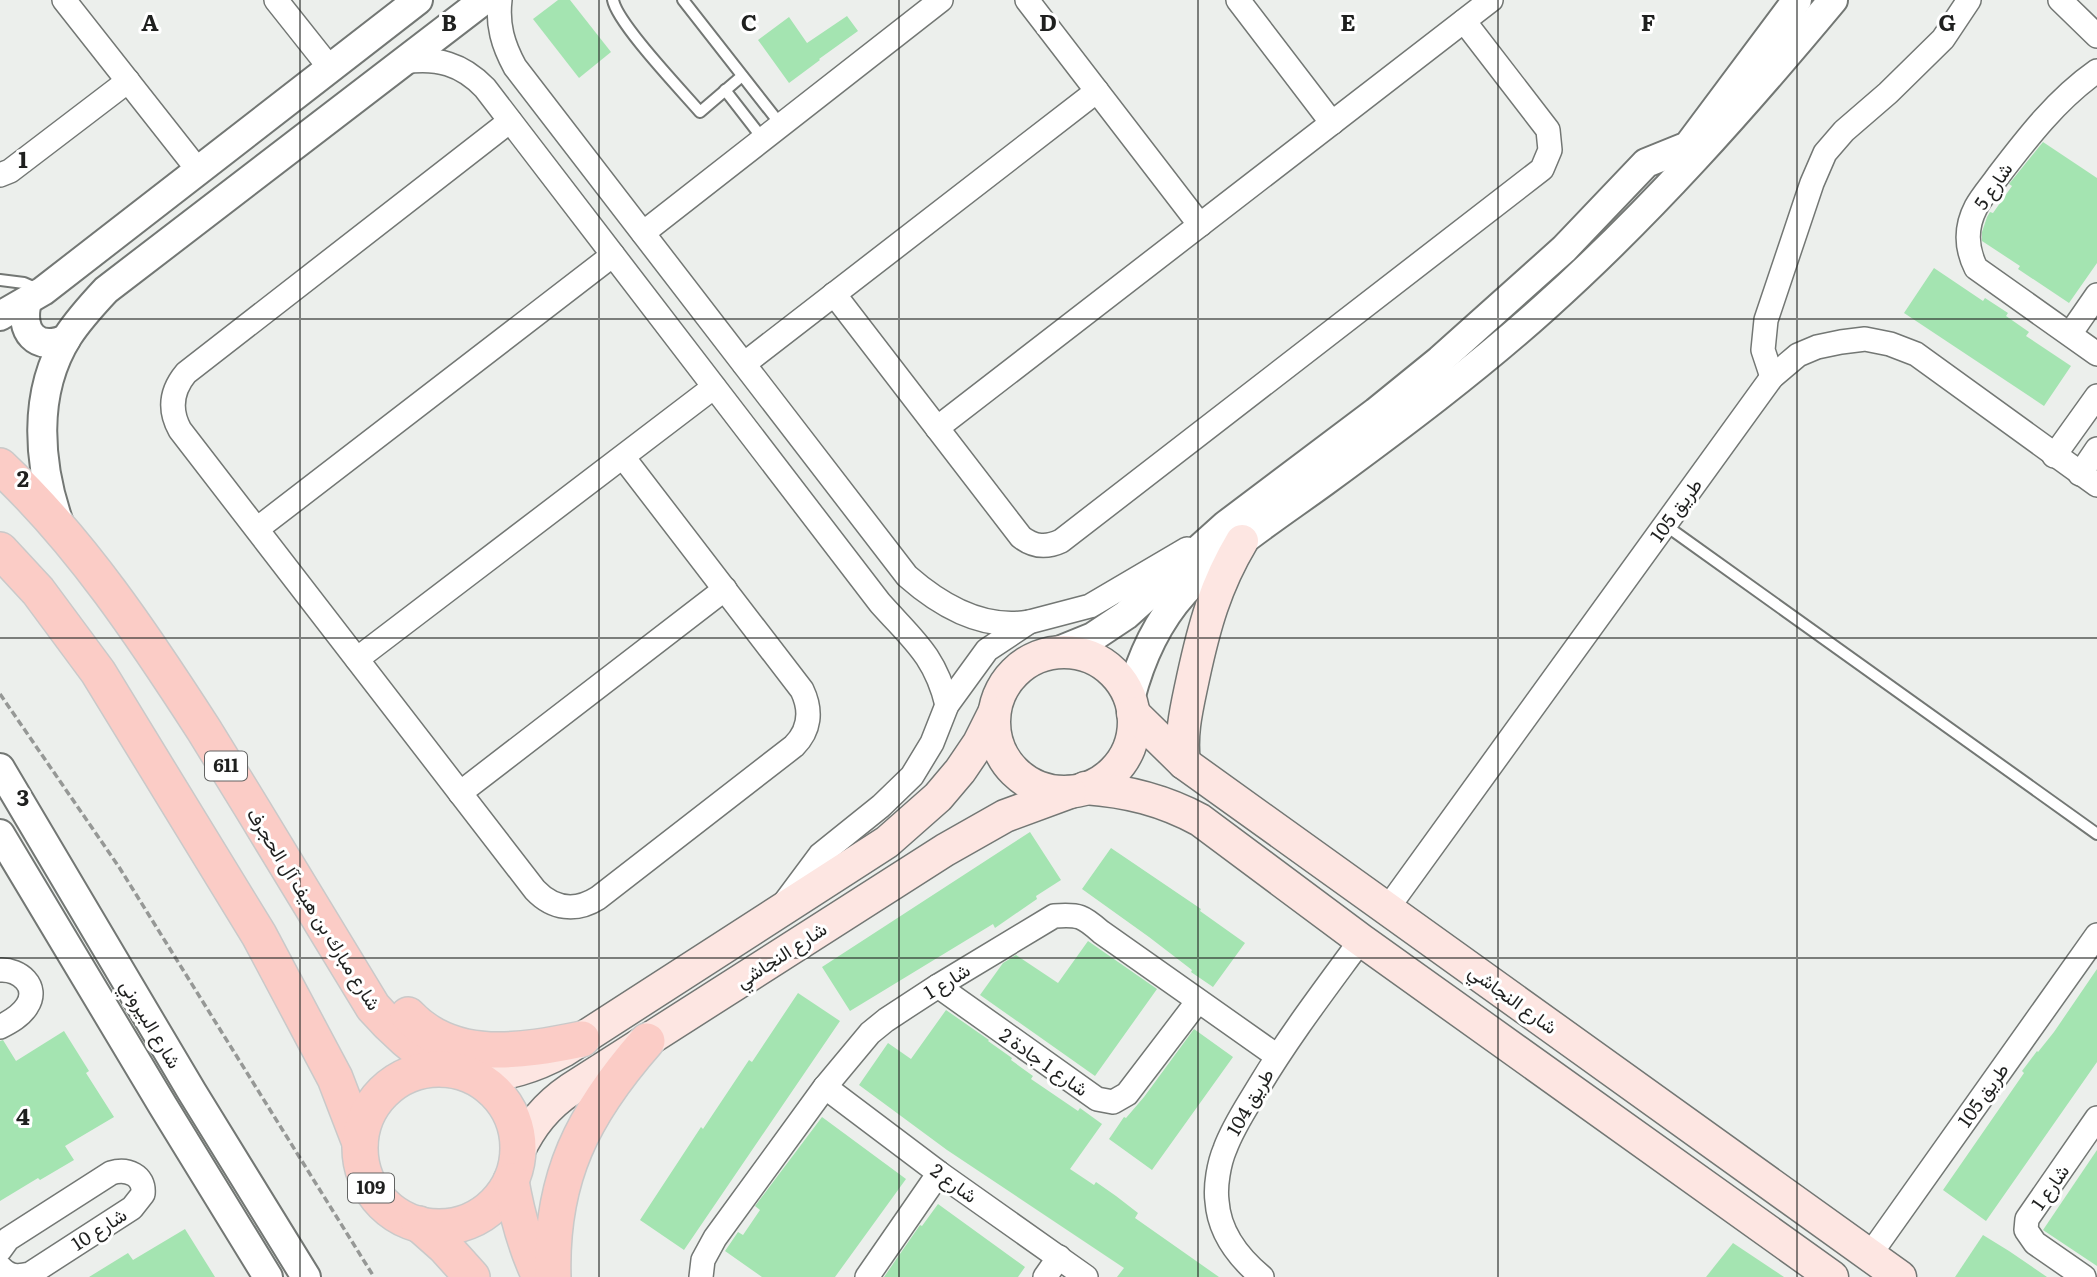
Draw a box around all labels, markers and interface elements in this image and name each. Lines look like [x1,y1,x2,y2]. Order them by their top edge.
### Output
text: A [141,4,159,38]
text: B [441,4,457,38]
text: C [741,4,757,38]
text: D [1039,4,1057,38]
text: E [1340,4,1356,38]
text: F [1641,4,1656,38]
text: G [1938,4,1956,38]
text: 1 [18,141,28,175]
street label: شارع 5 [1966,156,2018,215]
text: 2 [17,460,29,494]
street label: طريق 105 [1643,472,1708,547]
road number: 611 [205,752,247,780]
text: 3 [17,779,29,813]
street label: شارع مبارك بن هيف آل الحجرف [241,802,389,1015]
street label: شارع النجاشي [729,914,833,997]
street label: شارع 1 [918,955,975,1005]
street label: شارع النجاشي [1462,956,1564,1042]
street label: شارع البيروني [112,974,189,1075]
street label: شارع 1 جادة 2 [995,1020,1095,1102]
street label: طريق 105 [1950,1057,2014,1132]
street label: طريق 104 [1219,1063,1280,1140]
text: 4 [16,1098,30,1132]
street label: شارع 2 [925,1156,984,1209]
street label: شارع 1 [2023,1158,2075,1215]
road number: 109 [348,1174,394,1203]
street label: شارع 10 [65,1200,132,1256]

